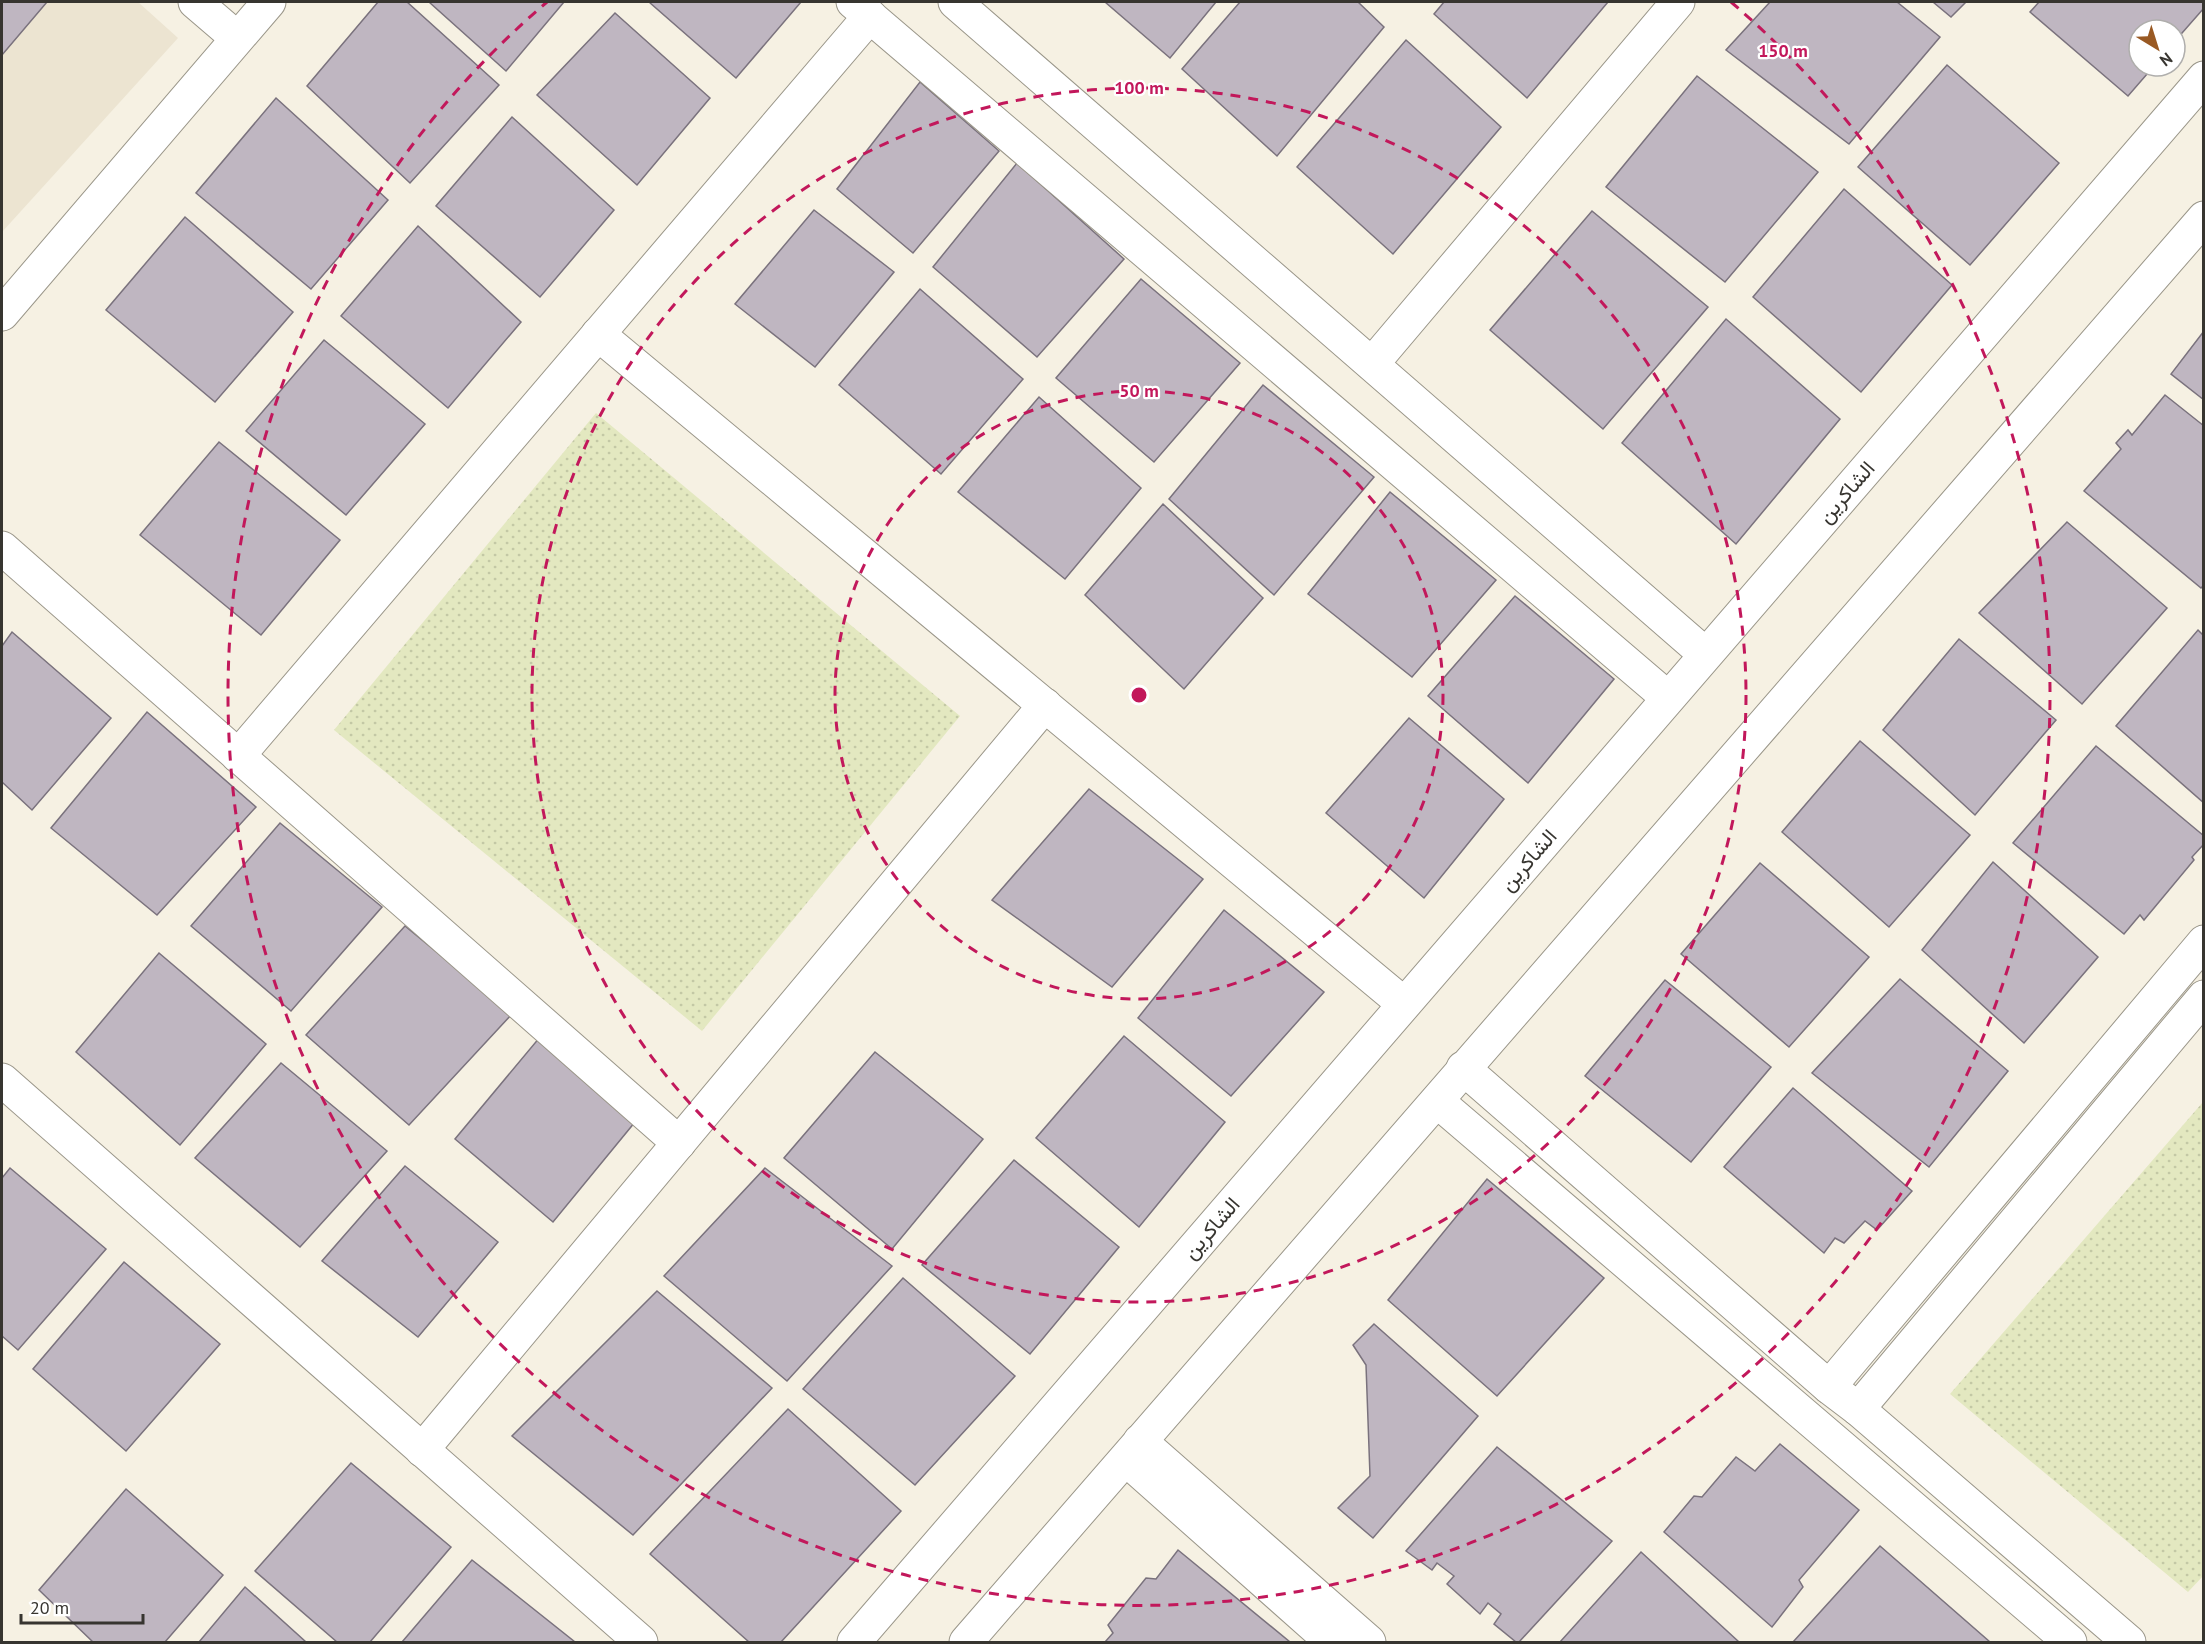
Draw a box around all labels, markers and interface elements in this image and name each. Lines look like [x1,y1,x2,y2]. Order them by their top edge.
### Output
north arrow [2127,18,2187,78]
text: 150 m [1758,39,1808,62]
text: N [2156,49,2177,71]
text: 100 m [1114,76,1164,99]
text: 50 m [1119,379,1159,402]
street label: الشاكرين [1812,455,1880,529]
centre of rings [1129,685,1149,705]
street label: الشاكرين [1494,823,1562,897]
street label: الشاكرين [1177,1191,1245,1265]
scale bar [21,1587,142,1625]
text: 20 m [30,1596,69,1619]

